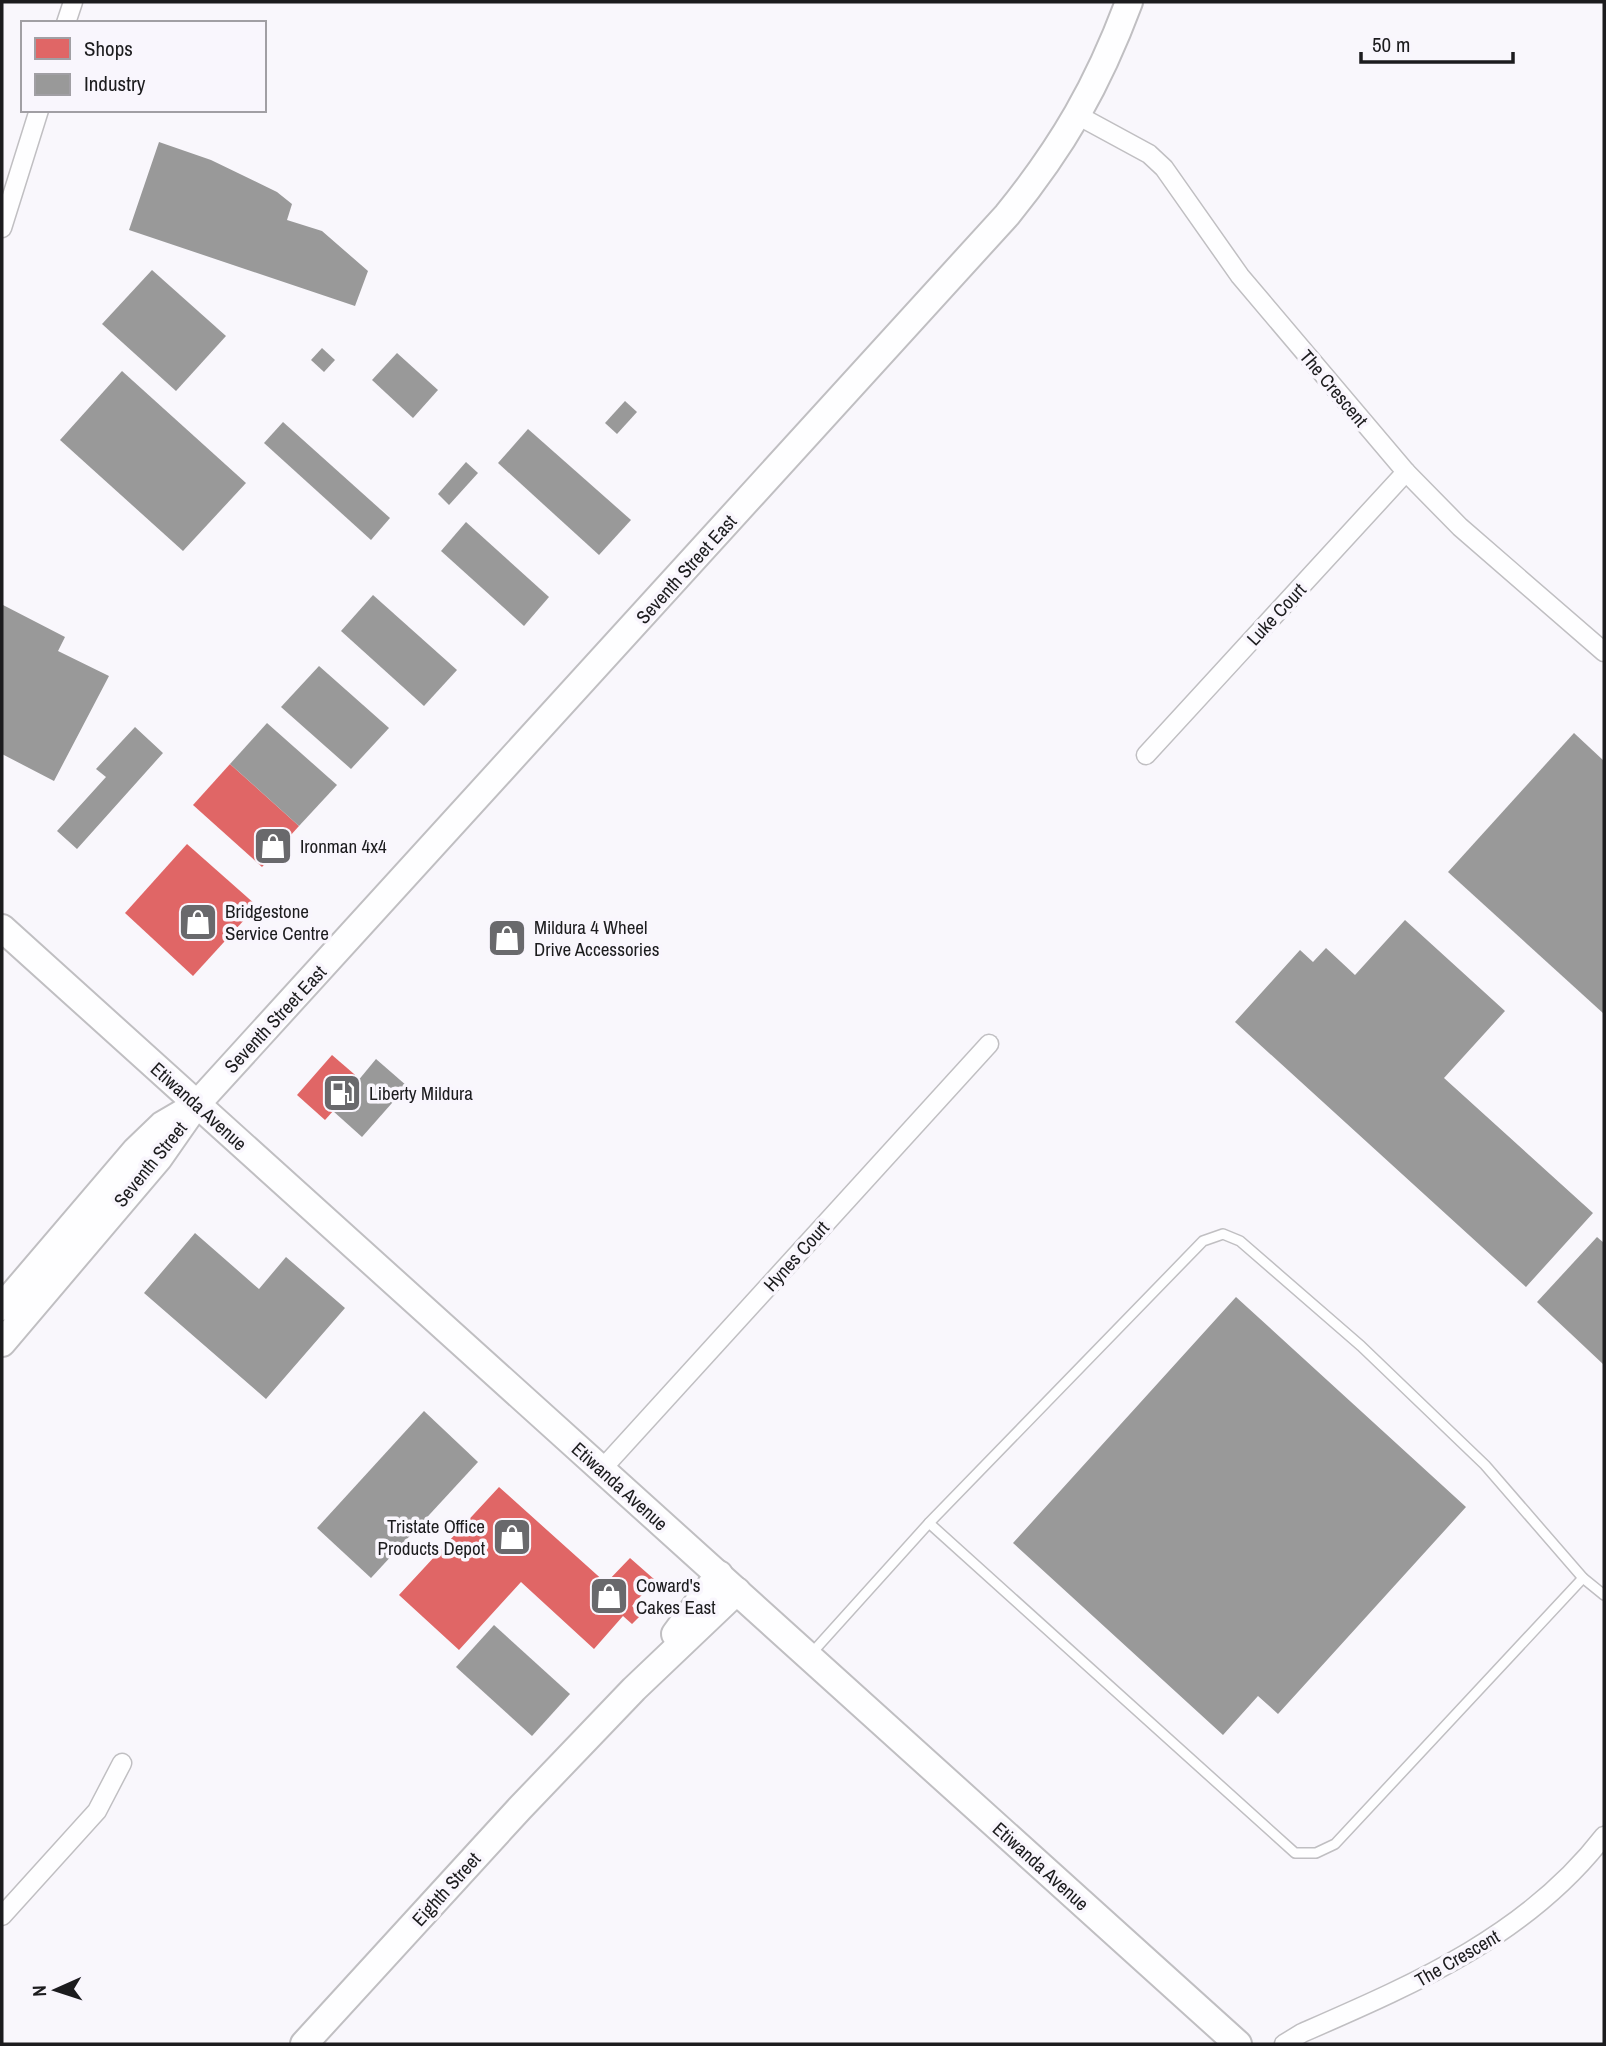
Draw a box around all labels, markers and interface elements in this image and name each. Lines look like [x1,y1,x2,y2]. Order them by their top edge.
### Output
legend [21,21,266,112]
scale bar [1361,21,1513,65]
text: 50 m [1372,30,1410,59]
text: Shops [84,34,133,63]
text: Industry [84,69,146,98]
street label: The Crescent [1294,344,1374,433]
street label: Seventh Street East [630,508,742,629]
street label: Luke Court [1241,577,1312,651]
shop icon: Ironman 4x4 [252,825,294,867]
place label: Ironman 4x4 [300,833,387,859]
place label: Bridgestone Service Centre [225,898,329,946]
shop icon: Bridgestone Service Centre [177,901,219,943]
place label: Mildura 4 Wheel Drive Accessories [534,914,660,962]
shop icon: Mildura 4 Wheel Drive Accessories [486,917,528,959]
street label: Seventh Street East [218,959,332,1079]
street label: Etiwanda Avenue [145,1056,253,1156]
fuel station icon: Liberty Mildura [321,1072,363,1114]
place label: Liberty Mildura [369,1080,473,1106]
street label: Seventh Street [107,1115,193,1212]
street label: Hynes Court [757,1215,835,1297]
street label: Etiwanda Avenue [566,1436,674,1536]
place label: Tristate Office Products Depot [378,1513,486,1561]
shop icon: Tristate Office Products Depot [491,1516,533,1558]
place label: Coward's Cakes East [636,1572,716,1620]
shop icon: Coward's Cakes East [588,1575,630,1617]
street label: Etiwanda Avenue [987,1816,1095,1916]
street label: Eighth Street [406,1846,487,1932]
street label: The Crescent [1410,1923,1505,1993]
north arrow [21,1955,91,2025]
text: N [26,1985,52,1997]

